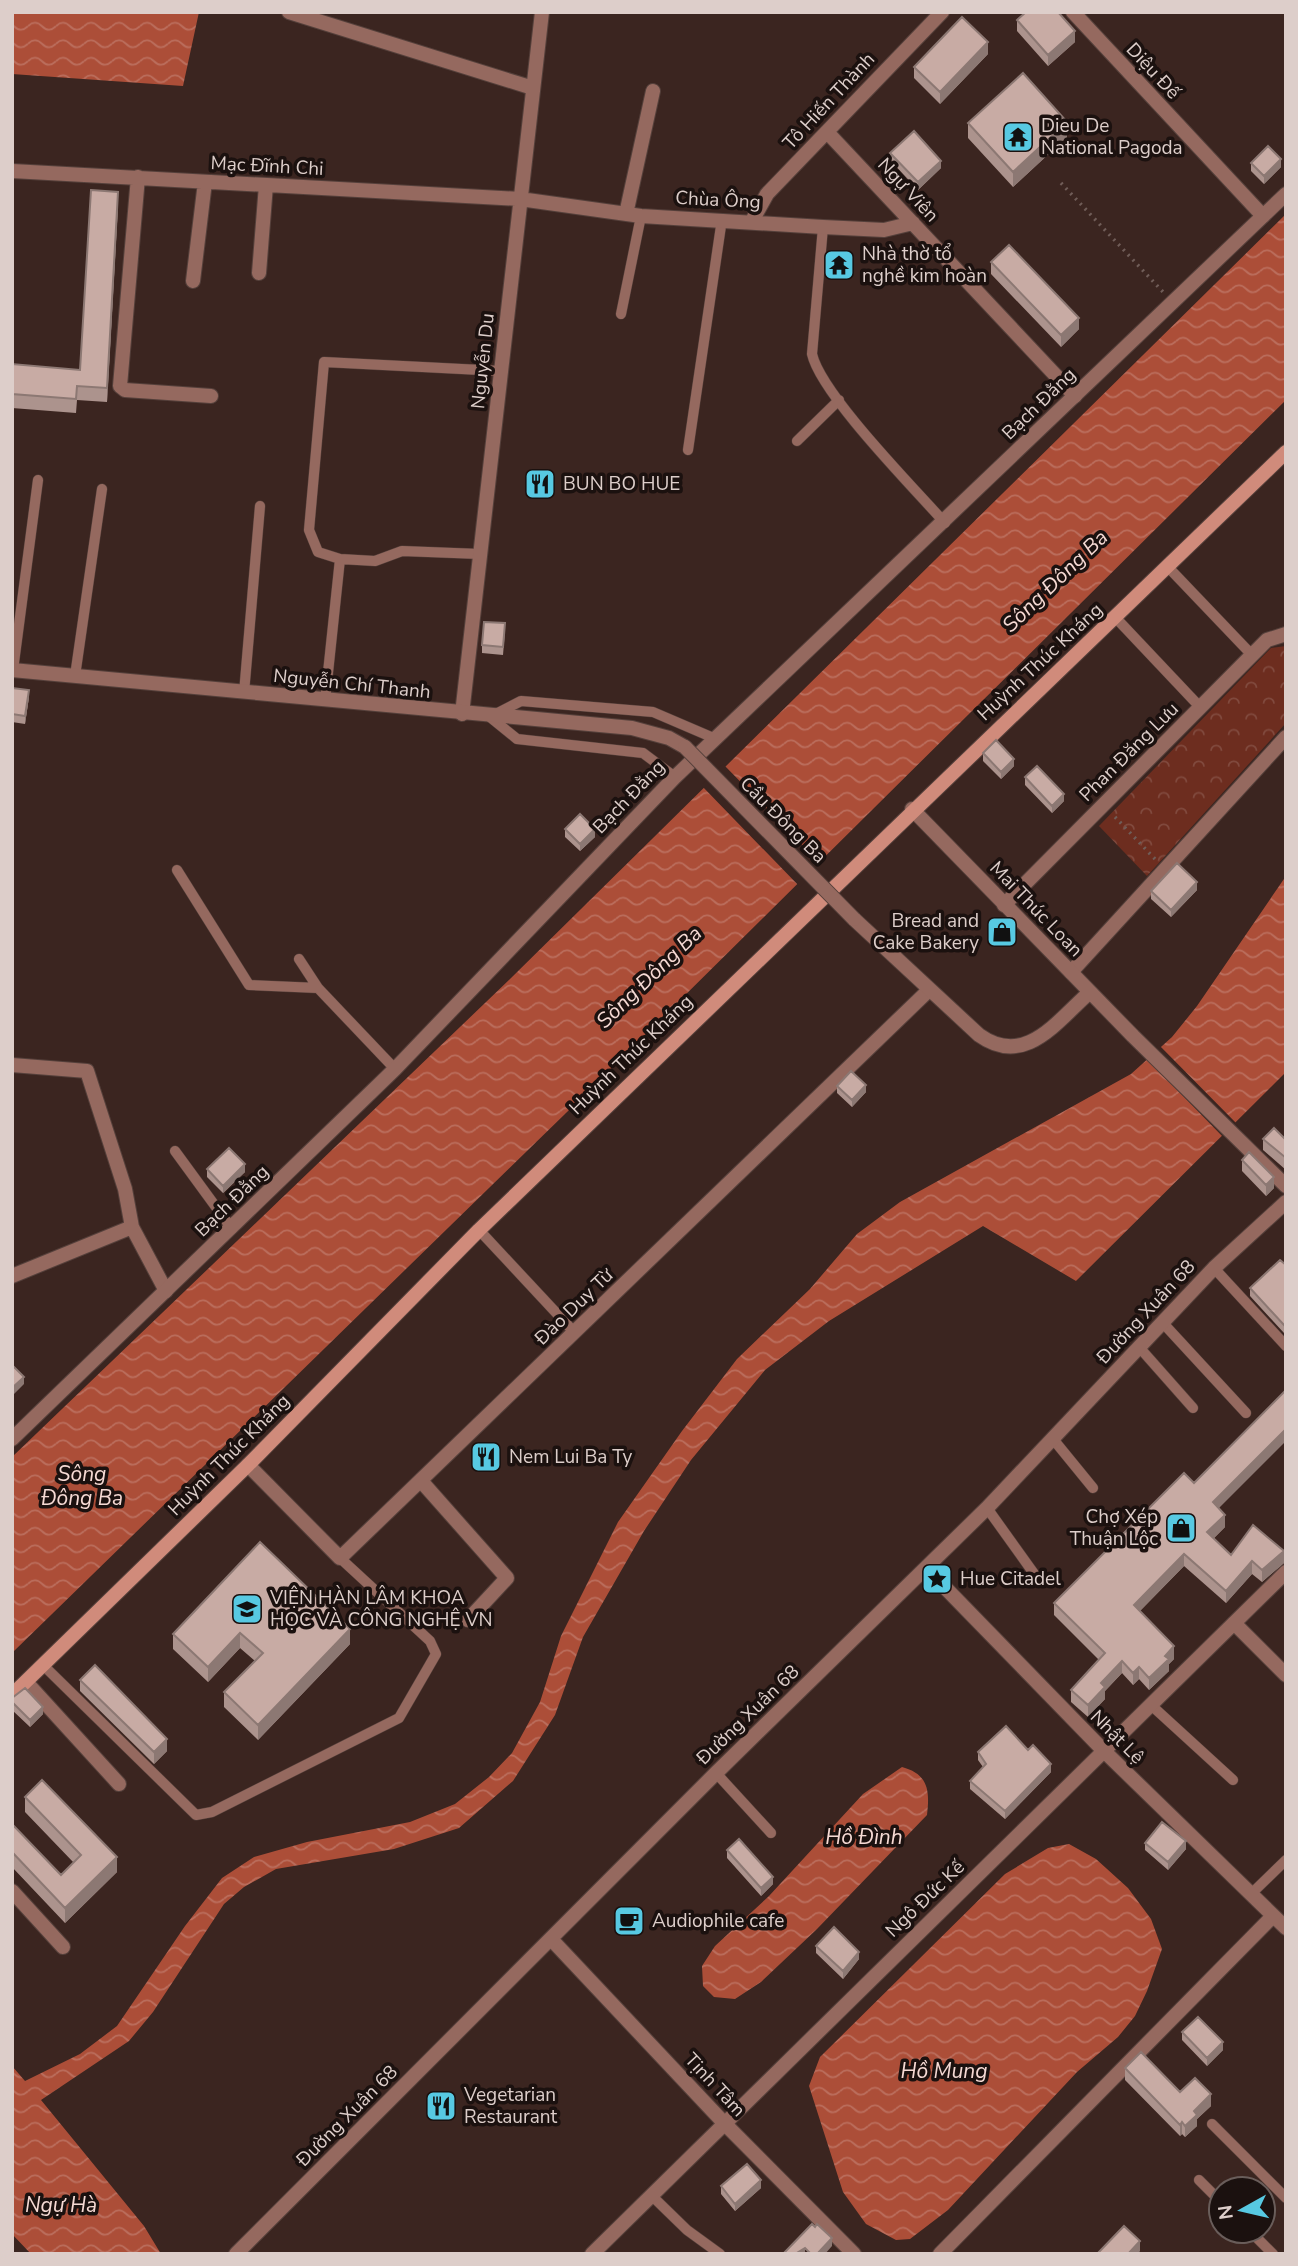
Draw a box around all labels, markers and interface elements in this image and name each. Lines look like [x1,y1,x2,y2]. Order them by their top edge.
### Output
street label: Diệu Đế [1120,37,1186,106]
street label: Tô Hiến Thành [777,47,881,155]
place label: Dieu De National Pagoda [1041,113,1183,161]
temple icon: Dieu De National Pagoda [1001,120,1035,154]
street label: Mạc Đĩnh Chi [210,150,324,182]
street label: Ngự Viên [872,152,944,228]
street label: Chùa Ông [675,185,761,215]
place label: Nhà thờ tổ nghề kim hoàn [862,241,987,289]
temple icon: Nhà thờ tổ nghề kim hoàn [822,248,856,282]
street label: Nguyễn Du [465,312,501,410]
street label: Bạch Đằng [996,362,1082,446]
restaurant icon: BUN BO HUE [523,467,557,501]
place label: BUN BO HUE [563,471,680,497]
water label: Sông Đông Ba [996,524,1114,638]
street label: Huỳnh Thúc Kháng [972,597,1108,727]
street label: Nguyễn Chí Thanh [272,663,432,705]
street label: Phan Đăng Lưu [1073,696,1185,808]
street label: Bạch Đằng [587,754,671,840]
street label: Cầu Đông Ba [734,771,832,869]
street label: Mai Thúc Loan [984,855,1088,963]
place label: Bread and Cake Bakery [873,908,979,956]
shop icon: Bread and Cake Bakery [985,915,1019,949]
water label: Sông Đông Ba [590,920,708,1034]
street label: Huỳnh Thúc Kháng [563,989,699,1121]
street label: Bạch Đằng [189,1159,275,1243]
street label: Đường Xuân 68 [1090,1254,1201,1370]
street label: Đào Duy Từ [528,1262,620,1352]
street label: Huỳnh Thúc Kháng [162,1388,296,1522]
restaurant icon: Nem Lui Ba Ty [469,1440,503,1474]
place label: Nem Lui Ba Ty [509,1444,632,1470]
water label: Sông Đông Ba [41,1460,123,1512]
place label: Chợ Xép Thuận Lộc [1070,1504,1158,1552]
shop icon: Chợ Xép Thuận Lộc [1164,1511,1198,1545]
place icon: Hue Citadel [920,1562,954,1596]
place label: Hue Citadel [960,1566,1061,1592]
place label: VIỆN HÀN LÂM KHOA HỌC VÀ CÔNG NGHỆ VN [269,1585,493,1633]
school or university icon: VIỆN HÀN LÂM KHOA HỌC VÀ CÔNG NGHỆ VN [230,1592,264,1626]
street label: Đường Xuân 68 [690,1659,805,1771]
street label: Nhật Lệ [1084,1704,1150,1770]
water label: Hồ Đình [825,1823,903,1851]
street label: Ngô Đức Kế [880,1854,971,1943]
cafe icon: Audiophile cafe [612,1904,646,1938]
place label: Audiophile cafe [652,1908,784,1934]
street label: Tịnh Tâm [679,2047,751,2123]
water label: Hồ Mung [900,2057,988,2085]
street label: Đường Xuân 68 [290,2060,403,2173]
place label: Vegetarian Restaurant [463,2082,558,2130]
restaurant icon: Vegetarian Restaurant [424,2089,458,2123]
north arrow [1207,2175,1277,2245]
water label: Ngự Hà [25,2191,97,2219]
text: N [1212,2203,1240,2221]

